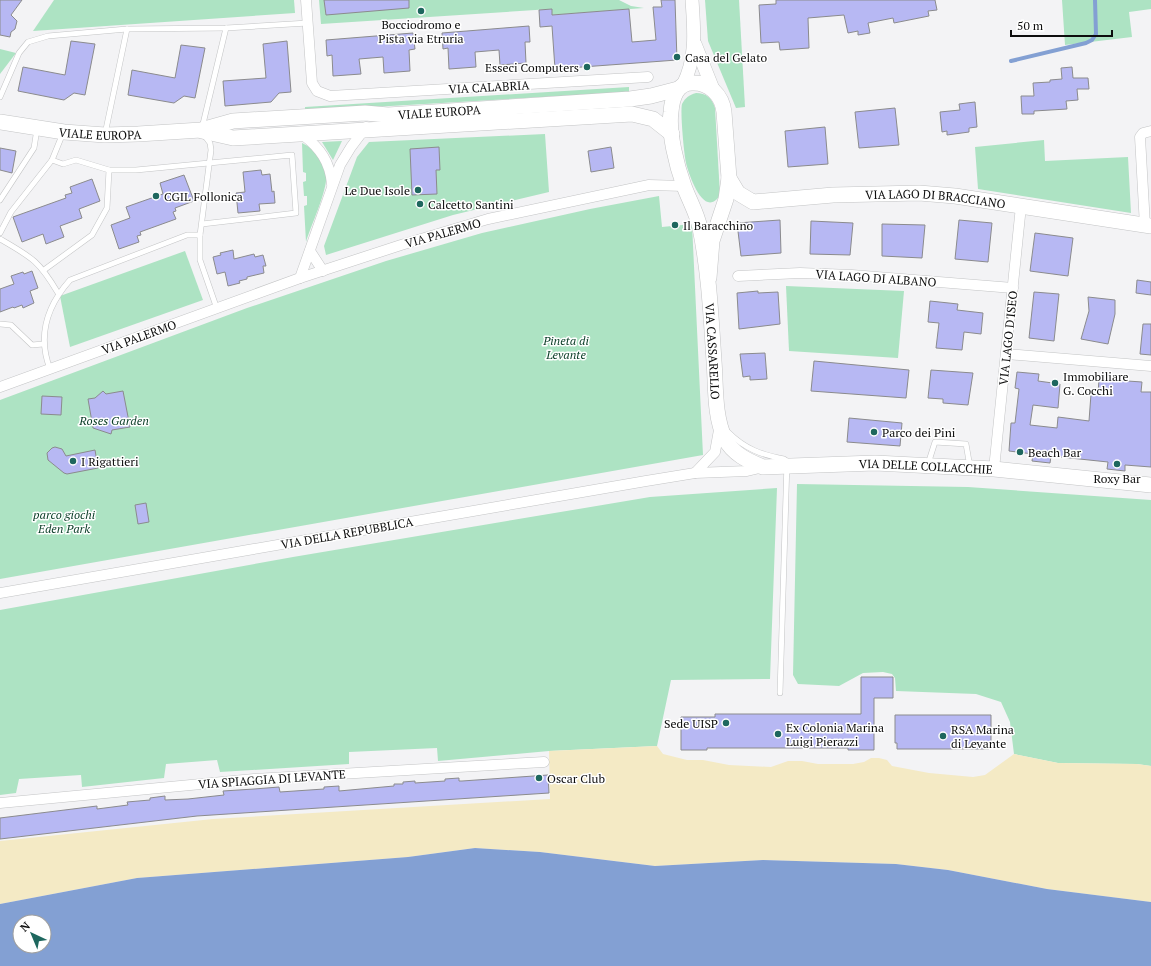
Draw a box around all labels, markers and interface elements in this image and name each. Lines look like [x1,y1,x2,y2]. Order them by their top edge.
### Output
marker: Bocciodromo e Pista via Etruria [416,6,426,16]
scale bar [1011,12,1112,38]
place label: Bocciodromo e Pista via Etruria [378,17,464,46]
text: 50 m [1017,18,1044,33]
place label: Casa del Gelato [685,50,768,65]
marker: Casa del Gelato [672,52,682,62]
place label: Esseci Computers [485,60,579,75]
marker: Esseci Computers [582,62,592,72]
street label: VIA CALABRIA [448,77,531,97]
street label: VIALE EUROPA [397,101,482,122]
street label: VIALE EUROPA [58,124,143,143]
place label: Le Due Isole [344,183,410,198]
marker: Le Due Isole [413,185,423,195]
street label: VIA LAGO DI BRACCIANO [865,185,1007,211]
place label: CGIL Follonica [164,189,243,204]
marker: CGIL Follonica [151,191,161,201]
place label: Calcetto Santini [428,197,514,212]
marker: Calcetto Santini [415,199,425,209]
street label: VIA PALERMO [403,215,483,251]
place label: Il Baracchino [683,218,754,233]
marker: Il Baracchino [670,220,680,230]
street label: VIA LAGO DI ALBANO [815,266,937,290]
street label: VIA LAGO D'ISEO [996,290,1020,386]
street label: VIA CASSARELLO [703,303,723,400]
street label: VIA PALERMO [100,317,178,357]
park label: Pineta di Levante [542,333,589,362]
place label: Immobiliare G. Cocchi [1063,369,1129,398]
marker: Immobiliare G. Cocchi [1050,378,1060,388]
park label: Roses Garden [78,413,149,428]
place label: Parco dei Pini [882,425,956,440]
marker: Parco dei Pini [869,427,879,437]
place label: Beach Bar [1028,445,1081,460]
marker: Beach Bar [1015,447,1025,457]
place label: I Rigattieri [81,454,139,469]
street label: VIA DELLE COLLACCHIE [859,455,993,476]
marker: I Rigattieri [68,456,78,466]
marker: Roxy Bar [1112,459,1122,469]
place label: Roxy Bar [1093,471,1141,486]
park label: parco giochi Eden Park [33,507,96,536]
street label: VIA DELLA REPUBBLICA [280,514,415,552]
place label: Sede UISP [664,716,718,731]
marker: Sede UISP [721,718,731,728]
place label: Ex Colonia Marina Luigi Pierazzi [786,720,884,749]
place label: RSA Marina di Levante [951,722,1014,751]
marker: Ex Colonia Marina Luigi Pierazzi [773,729,783,739]
marker: RSA Marina di Levante [938,731,948,741]
street label: VIA SPIAGGIA DI LEVANTE [198,766,346,792]
place label: Oscar Club [547,771,605,786]
marker: Oscar Club [534,773,544,783]
north arrow [12,914,52,954]
text: N [17,918,33,935]

